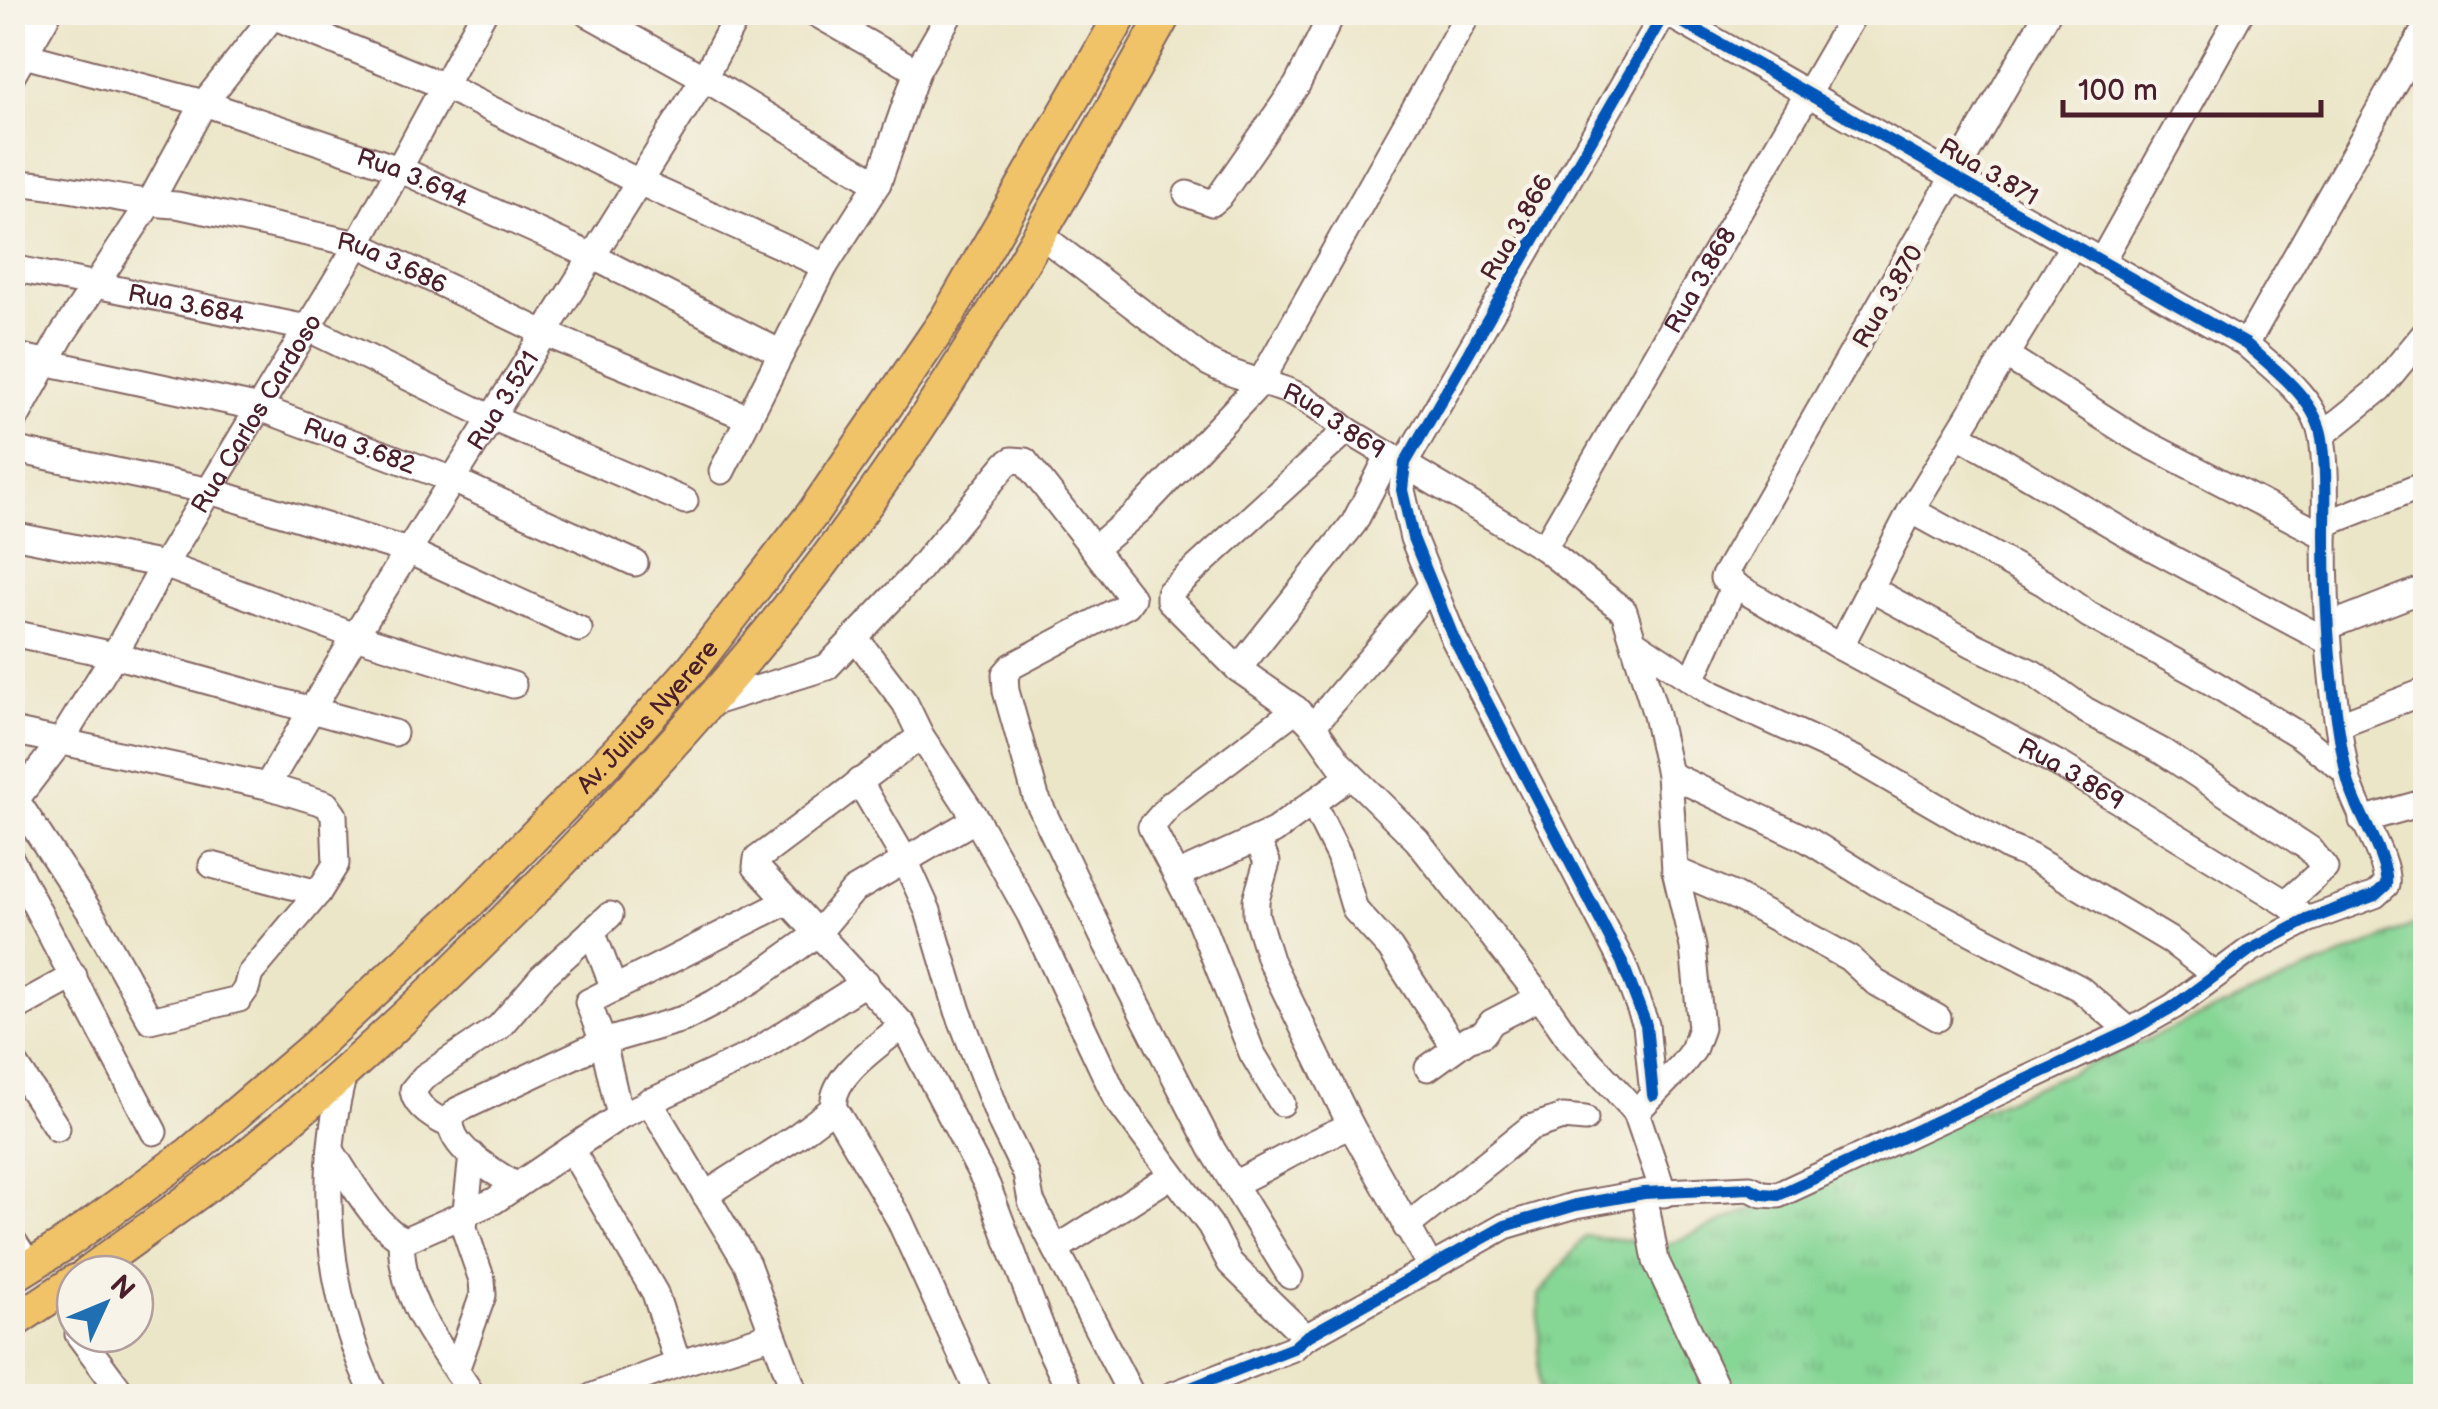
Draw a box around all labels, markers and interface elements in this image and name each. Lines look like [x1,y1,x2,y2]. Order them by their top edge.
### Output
scale bar [2063,55,2320,117]
text: 100 m [2078,73,2158,109]
street label: Rua 3.871 [1933,132,2043,213]
street label: Rua 3.694 [353,142,473,215]
street label: Rua 3.866 [1474,169,1560,287]
street label: Rua 3.868 [1658,222,1744,339]
street label: Rua 3.686 [334,226,452,301]
street label: Rua 3.870 [1846,239,1930,354]
street label: Rua 3.684 [125,278,247,332]
street label: Rua Carlos Cardoso [185,308,329,520]
street label: Rua 3.521 [461,346,546,456]
street label: Rua 3.869 [1278,377,1391,466]
street label: Rua 3.682 [299,412,420,482]
street label: Av. Julius Nyerere [571,634,726,800]
street label: Rua 3.869 [2013,731,2129,817]
north arrow [55,1254,155,1354]
text: N [103,1269,141,1307]

